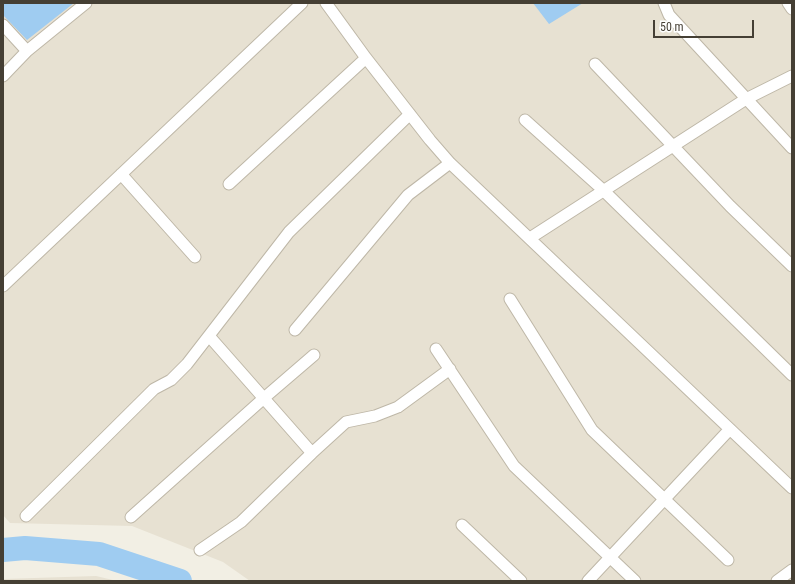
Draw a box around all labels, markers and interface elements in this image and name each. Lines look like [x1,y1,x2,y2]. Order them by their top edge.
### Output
scale bar [655,12,756,38]
text: 50 m [660,20,684,34]

